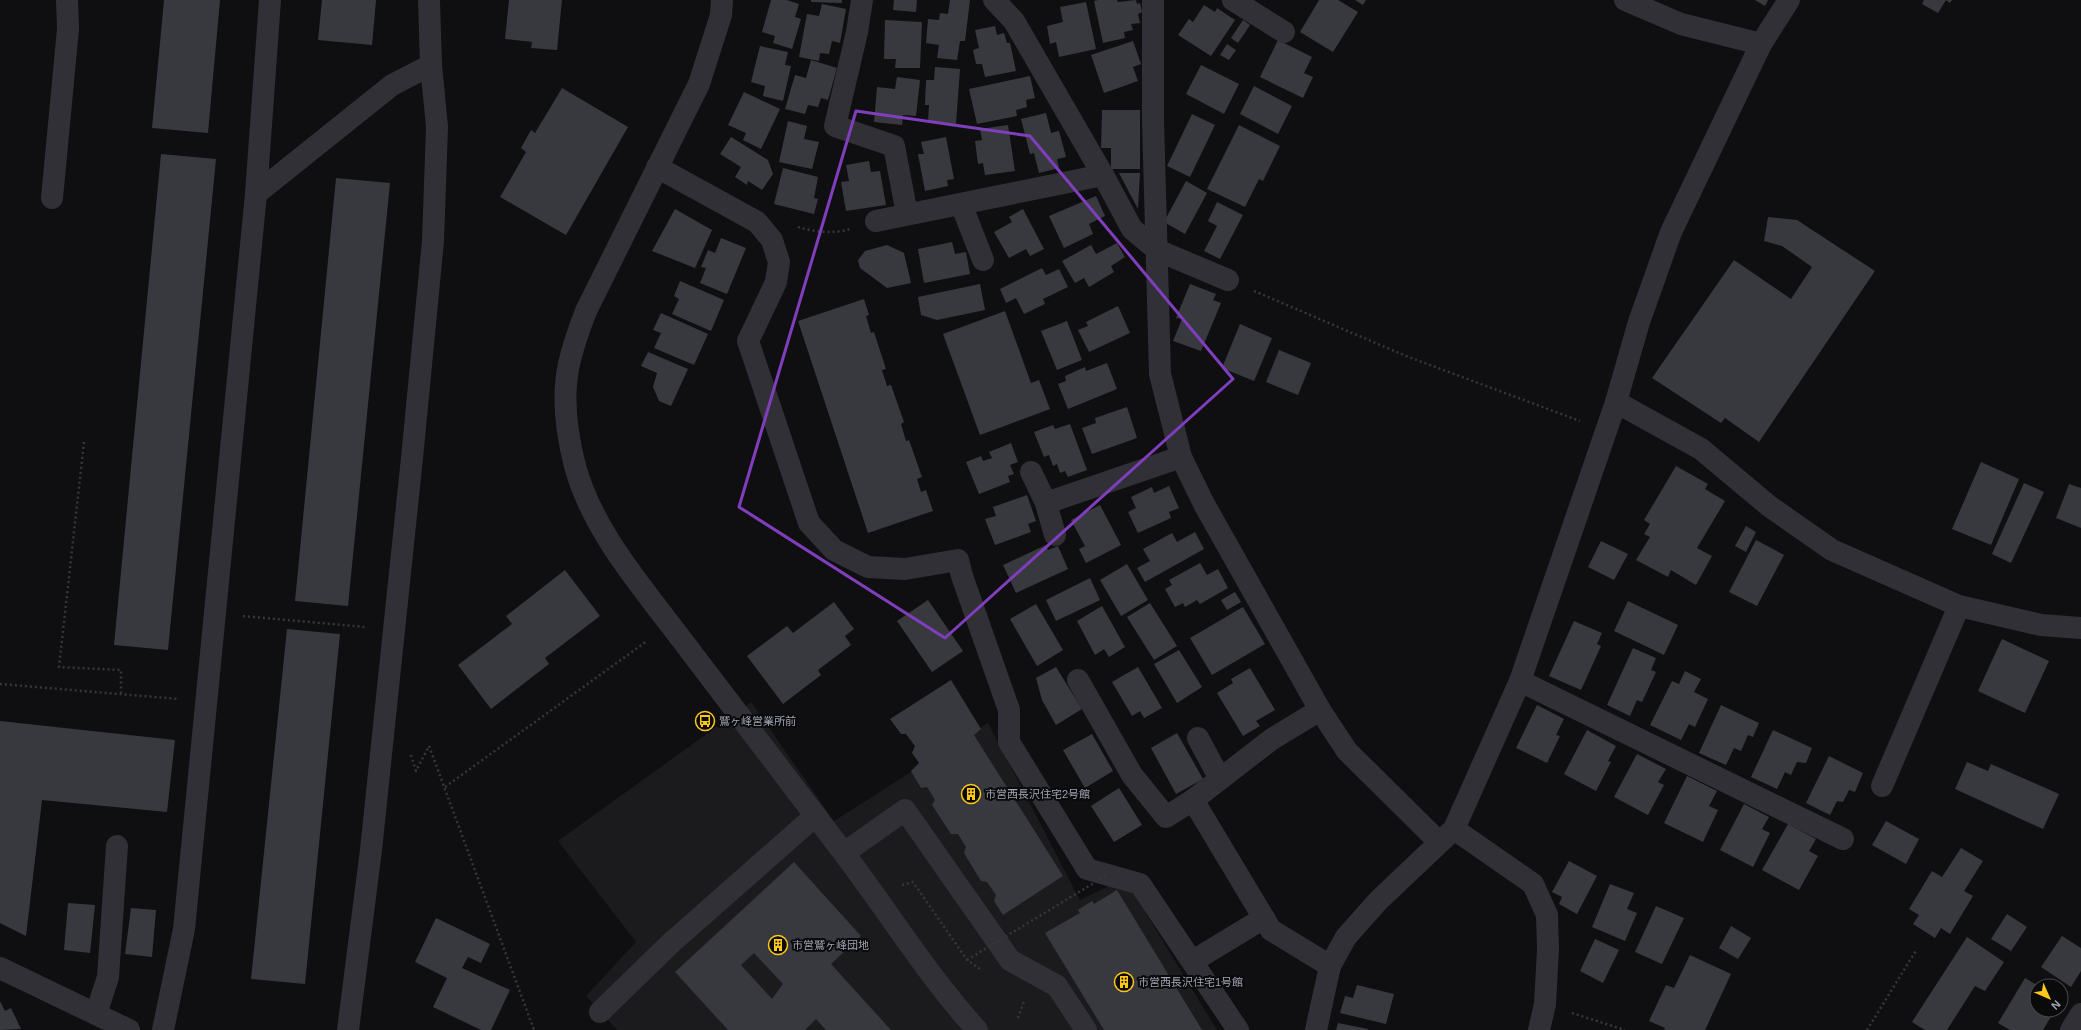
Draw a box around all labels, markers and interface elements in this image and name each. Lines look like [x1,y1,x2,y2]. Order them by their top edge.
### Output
bus stop icon: 鷲ヶ峰営業所前 [694,710,716,732]
place label: 鷲ヶ峰営業所前 [719,715,796,727]
building icon: 市営西長沢住宅2号館 [960,783,982,805]
place label: 市営西長沢住宅2号館 [985,788,1090,800]
building icon: 市営鷲ヶ峰団地 [767,934,789,956]
place label: 市営鷲ヶ峰団地 [792,939,869,951]
building icon: 市営西長沢住宅1号館 [1113,971,1135,993]
place label: 市営西長沢住宅1号館 [1138,976,1243,988]
north arrow [2029,978,2069,1018]
text: N [2049,998,2063,1012]

